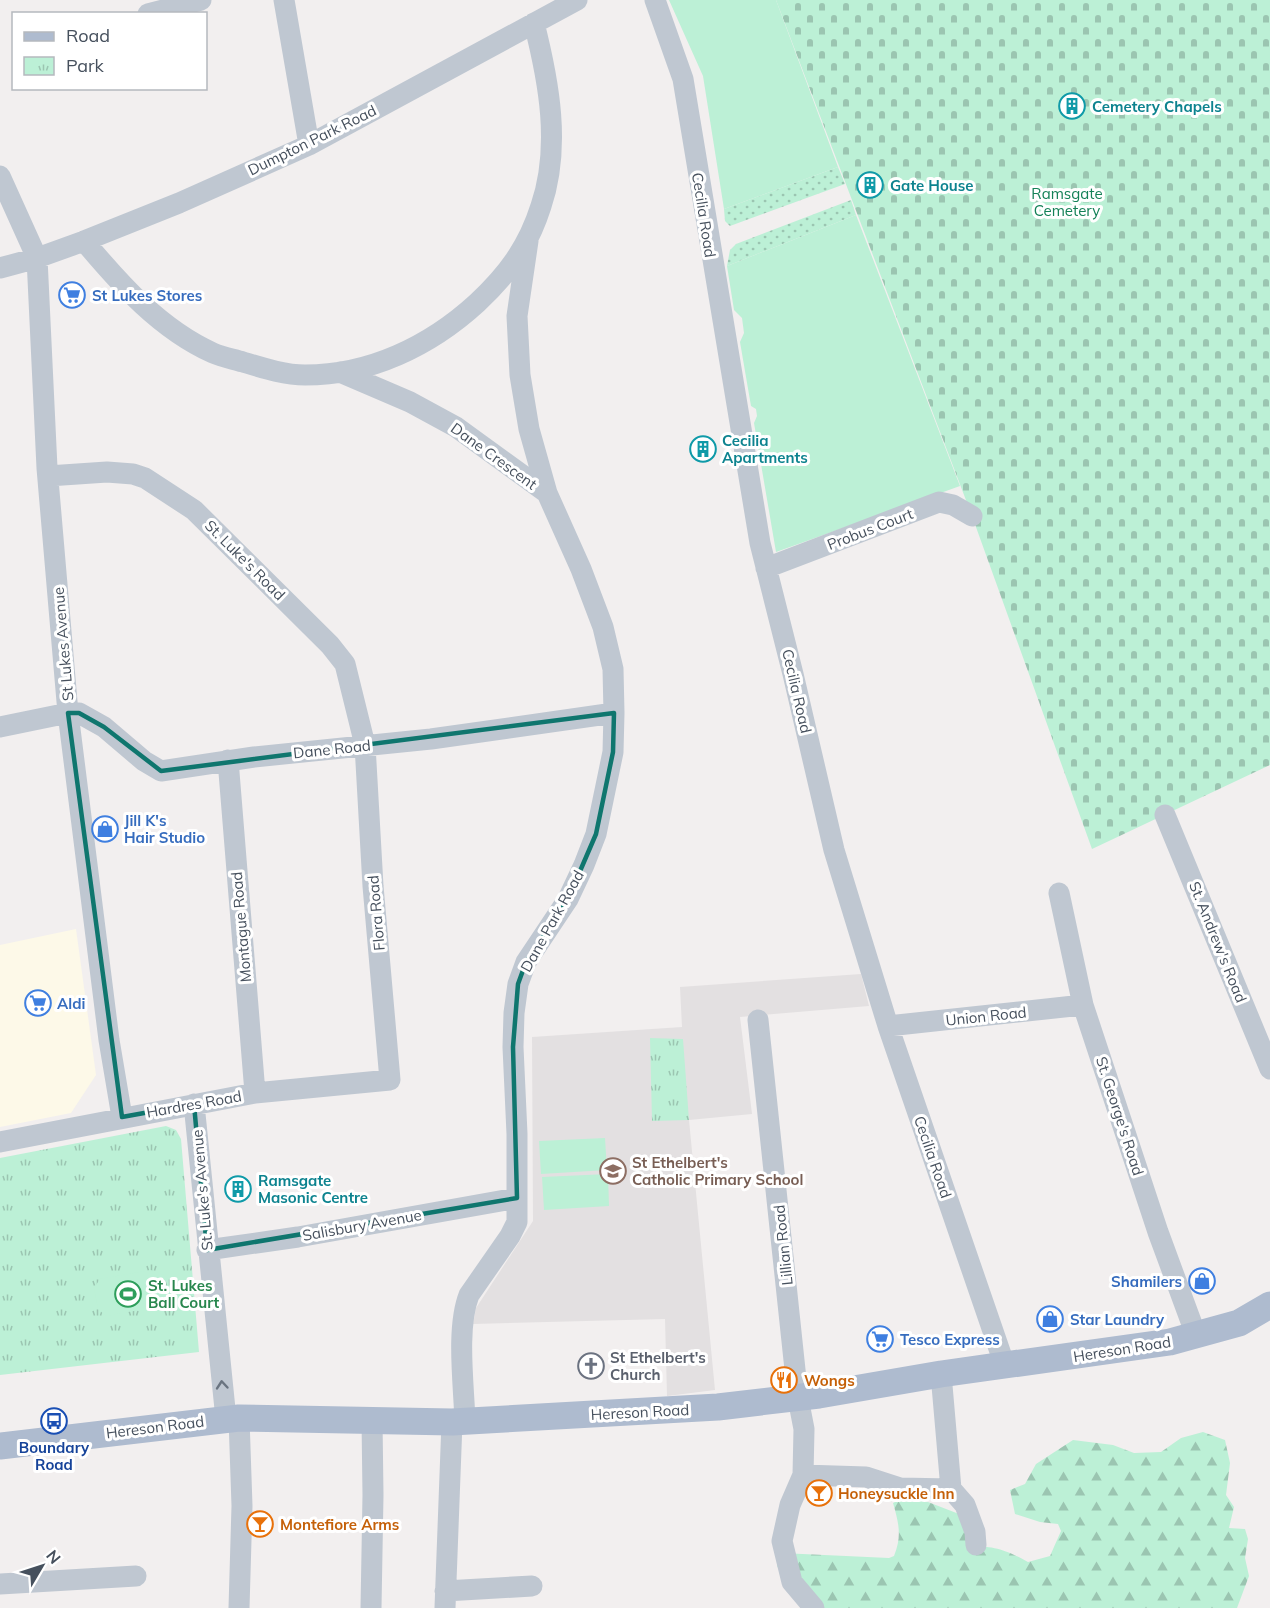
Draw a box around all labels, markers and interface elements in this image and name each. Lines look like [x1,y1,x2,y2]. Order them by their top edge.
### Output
legend [12,12,207,90]
text: Road [66,24,110,47]
text: Park [66,54,105,77]
building icon: Cemetery Chapels [1057,91,1087,121]
place label: Cemetery Chapels [1092,97,1222,116]
street label: Dumpton Park Road [245,101,379,179]
building icon: Gate House [855,170,885,200]
street label: Cecilia Road [688,171,720,259]
place label: Gate House [890,176,974,195]
park label: Ramsgate Cemetery [1031,184,1103,220]
supermarket icon: St Lukes Stores [57,280,87,310]
place label: St Lukes Stores [92,286,202,305]
street label: Dane Crescent [447,418,541,494]
place label: Cecilia Apartments [722,431,808,467]
building icon: Cecilia Apartments [688,434,718,464]
street label: Probus Court [824,504,916,554]
street label: St. Luke's Road [201,516,289,604]
street label: St Lukes Avenue [49,586,77,702]
street label: Cecilia Road [778,647,816,735]
street label: Dane Road [292,735,372,763]
place label: Jill K's Hair Studio [124,811,205,847]
shop icon: Jill K's Hair Studio [90,814,120,844]
street label: Dane Park Road [516,867,588,975]
street label: Montague Road [227,871,255,983]
street label: Flora Road [363,875,389,951]
street label: St. Andrew's Road [1185,879,1251,1005]
supermarket icon: Aldi [23,988,53,1018]
place label: Aldi [57,994,85,1013]
street label: Union Road [945,1002,1027,1030]
street label: St. George's Road [1092,1054,1148,1178]
street label: Hardres Road [145,1086,243,1122]
street label: Cecilia Road [910,1113,956,1201]
street label: St. Luke's Avenue [187,1129,217,1251]
place label: St Ethelbert's Catholic Primary School [632,1153,803,1189]
school or university icon: St Ethelbert's Catholic Primary School [598,1156,628,1186]
place label: Ramsgate Masonic Centre [258,1171,368,1207]
building icon: Ramsgate Masonic Centre [223,1174,253,1204]
street label: Lillian Road [769,1204,797,1286]
street label: Salisbury Avenue [301,1205,423,1245]
shop icon: Shamilers [1187,1266,1217,1296]
place label: Shamilers [1111,1272,1182,1291]
place label: St. Lukes Ball Court [148,1276,219,1312]
sports icon: St. Lukes Ball Court [113,1279,143,1309]
shop icon: Star Laundry [1035,1304,1065,1334]
place label: Star Laundry [1070,1310,1165,1329]
supermarket icon: Tesco Express [865,1324,895,1354]
place label: Tesco Express [900,1330,1000,1349]
street label: Hereson Road [1072,1332,1172,1366]
place label: St Ethelbert's Church [610,1348,706,1384]
church icon: St Ethelbert's Church [576,1351,606,1381]
restaurant icon: Wongs [769,1365,799,1395]
place label: Wongs [804,1371,855,1390]
one-way arrow [216,1380,229,1389]
street label: Hereson Road [590,1400,690,1424]
bus stop icon: Boundary Road [39,1406,69,1436]
street label: Hereson Road [105,1412,205,1442]
place label: Boundary Road [19,1438,90,1474]
bar icon: Honeysuckle Inn [804,1478,834,1508]
place label: Honeysuckle Inn [838,1484,955,1503]
bar icon: Montefiore Arms [245,1509,275,1539]
place label: Montefiore Arms [280,1515,399,1534]
north arrow [12,1536,72,1596]
text: N [42,1546,65,1568]

